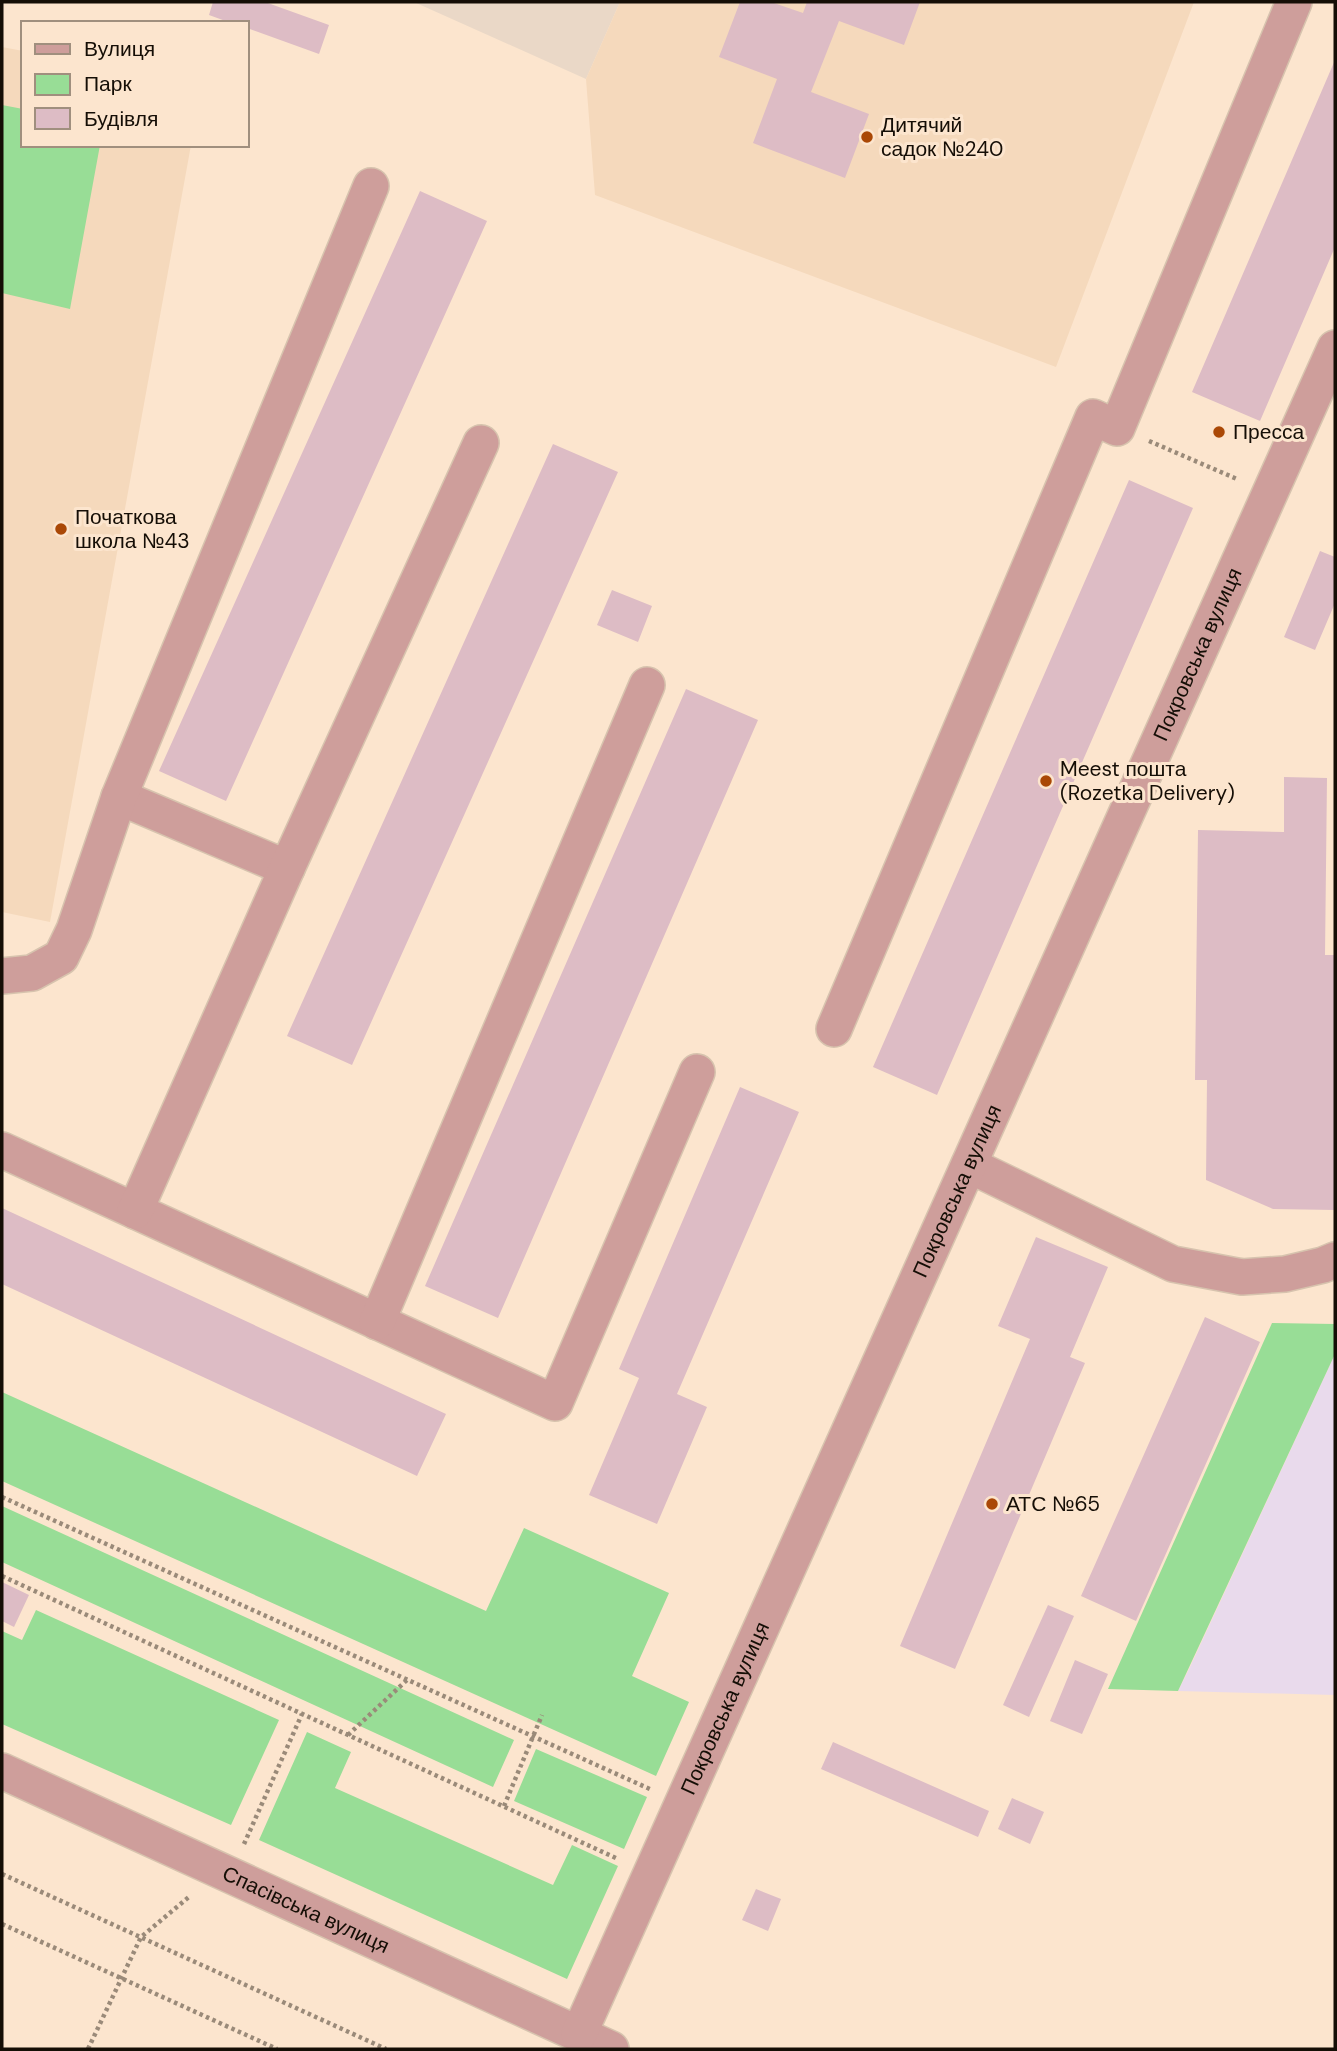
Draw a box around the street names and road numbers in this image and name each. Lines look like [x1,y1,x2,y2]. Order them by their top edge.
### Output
street label: Покровська вулиця [1147,563,1249,745]
street label: Покровська вулиця [906,1100,1008,1282]
street label: Покровська вулиця [674,1617,776,1799]
street label: Спасівська вулиця [218,1859,394,1960]

